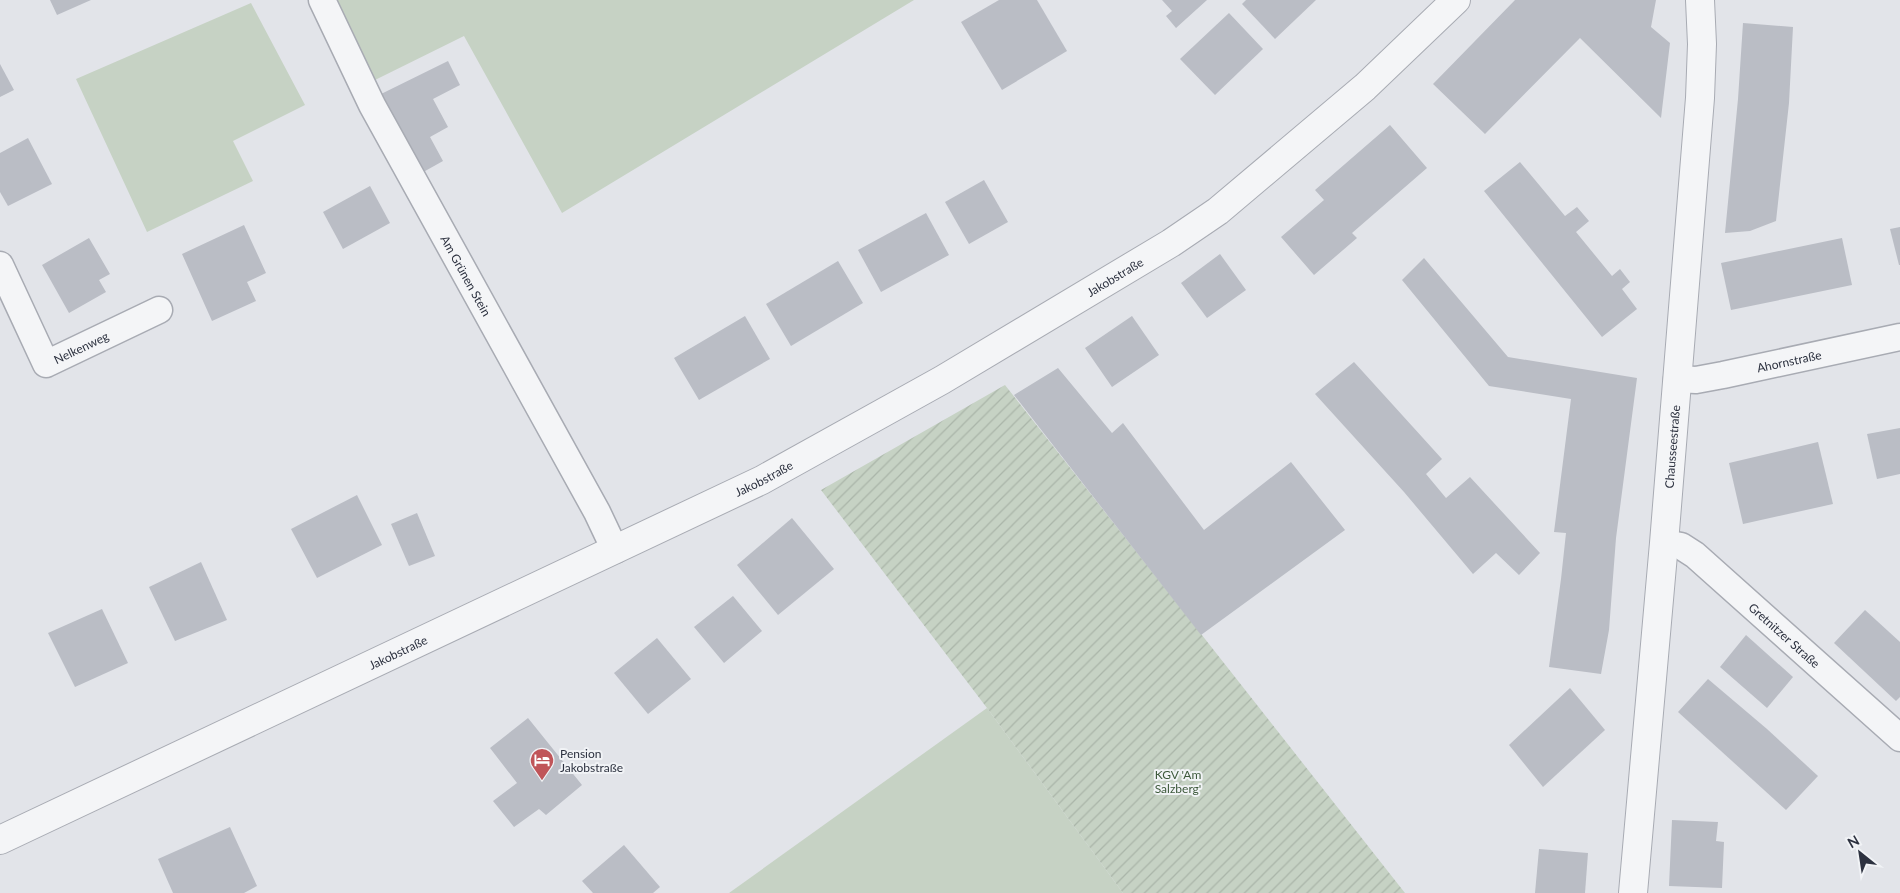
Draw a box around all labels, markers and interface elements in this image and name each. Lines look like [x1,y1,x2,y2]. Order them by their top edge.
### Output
street label: Am Grünen Stein [438,232,495,318]
street label: Jakobstraße [1084,254,1146,299]
street label: Nelkenweg [51,328,111,367]
street label: Ahornstraße [1755,347,1823,375]
street label: Chausseestraße [1661,404,1683,489]
street label: Jakobstraße [732,457,795,499]
street label: Gretnitzer Straße [1746,599,1823,671]
street label: Jakobstraße [366,632,430,672]
place label: Pension Jakobstraße [560,746,623,775]
hotel icon: Pension Jakobstraße [529,747,555,781]
park label: KGV 'Am Salzberg' [1155,767,1201,796]
north arrow [1835,828,1885,878]
text: N [1844,831,1862,851]

